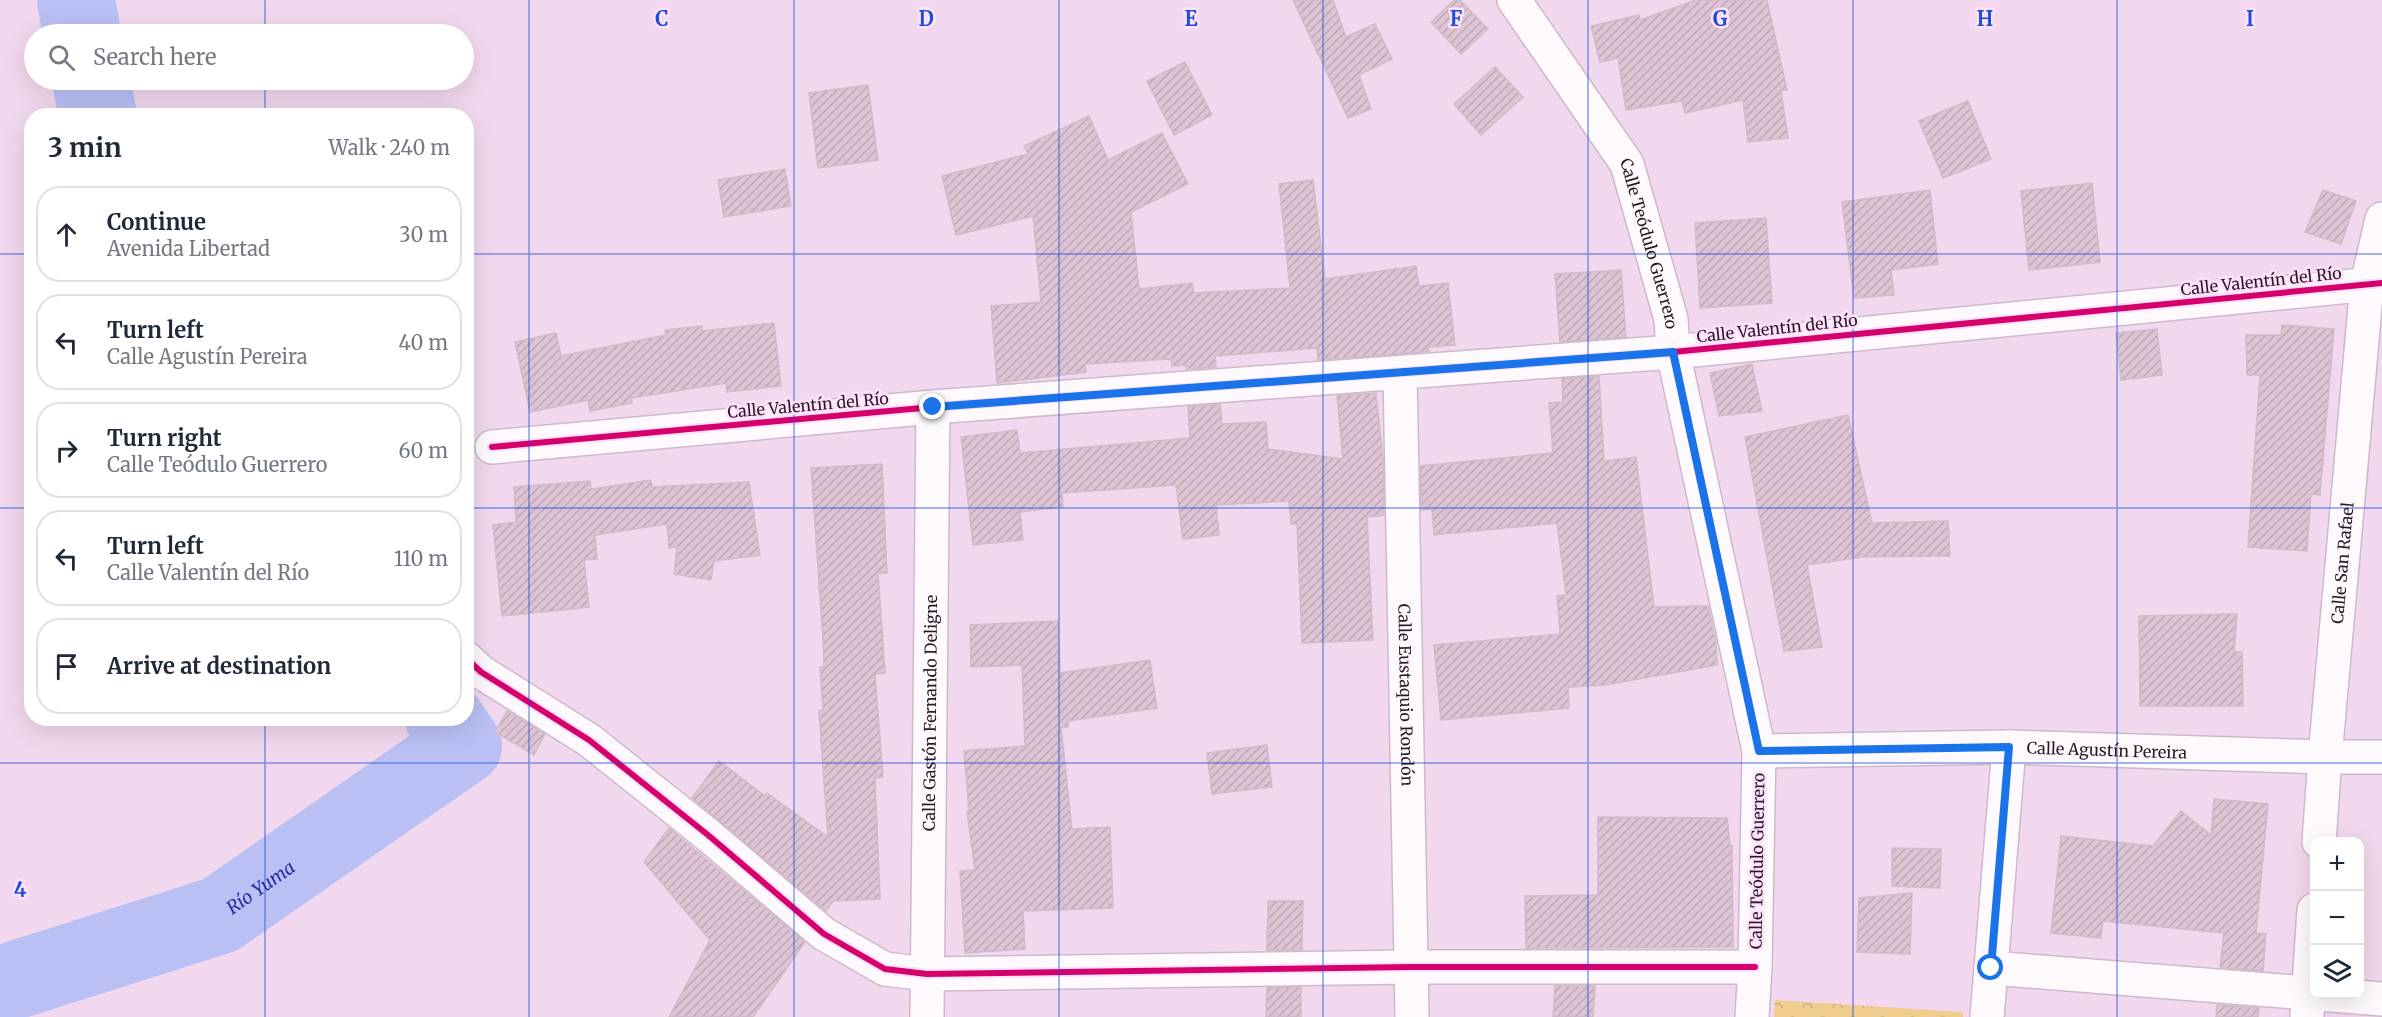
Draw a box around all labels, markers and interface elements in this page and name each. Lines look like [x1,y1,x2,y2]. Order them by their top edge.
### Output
text: C [655,6,669,31]
text: D [918,6,934,31]
text: E [1184,6,1198,31]
text: F [1450,6,1463,31]
text: G [1713,6,1728,31]
text: H [1977,6,1993,31]
text: I [2246,6,2254,31]
search box [24,24,474,90]
icon: search [45,41,78,74]
text: Search here [93,43,216,71]
text: 3 min [48,131,122,164]
text: Walk · 240 m [329,135,450,160]
street label: Calle Teódulo Guerrero [1616,154,1682,330]
text: Continue [107,208,206,236]
icon: ahead [50,218,83,251]
text: 30 m [399,222,448,247]
text: Avenida Libertad [107,236,270,261]
street label: Calle Valentín del Río [2180,263,2342,299]
street label: Calle Valentín del Río [1696,310,1858,346]
text: Turn left [107,316,204,344]
icon: left [50,326,83,359]
text: 40 m [398,330,448,355]
text: Calle Agustín Pereira [107,344,307,369]
street label: Calle Valentín del Río [727,388,889,422]
route end [919,393,945,419]
text: Turn right [107,424,221,452]
icon: right [50,434,83,467]
text: 60 m [398,438,448,463]
text: Calle Teódulo Guerrero [107,452,327,477]
street label: Calle San Rafael [2327,501,2358,625]
text: Turn left [107,532,204,560]
icon: left [50,542,83,575]
text: 110 m [394,546,448,571]
text: Calle Valentín del Río [107,560,309,585]
street label: Calle Gastón Fernando Deligne [919,595,941,831]
street label: Calle Eustaquio Rondón [1394,604,1418,787]
icon: arrive [50,650,83,683]
text: Arrive at destination [107,652,331,680]
street label: Calle Agustín Pereira [2026,738,2188,763]
street label: Calle Teódulo Guerrero [1745,773,1769,949]
map controls [2310,837,2364,999]
button: + [2310,837,2364,891]
water label: Río Yuma [222,855,299,919]
text: 4 [14,877,27,902]
button: − [2310,891,2364,945]
button: layers [2310,945,2364,999]
route start [1977,954,2003,980]

